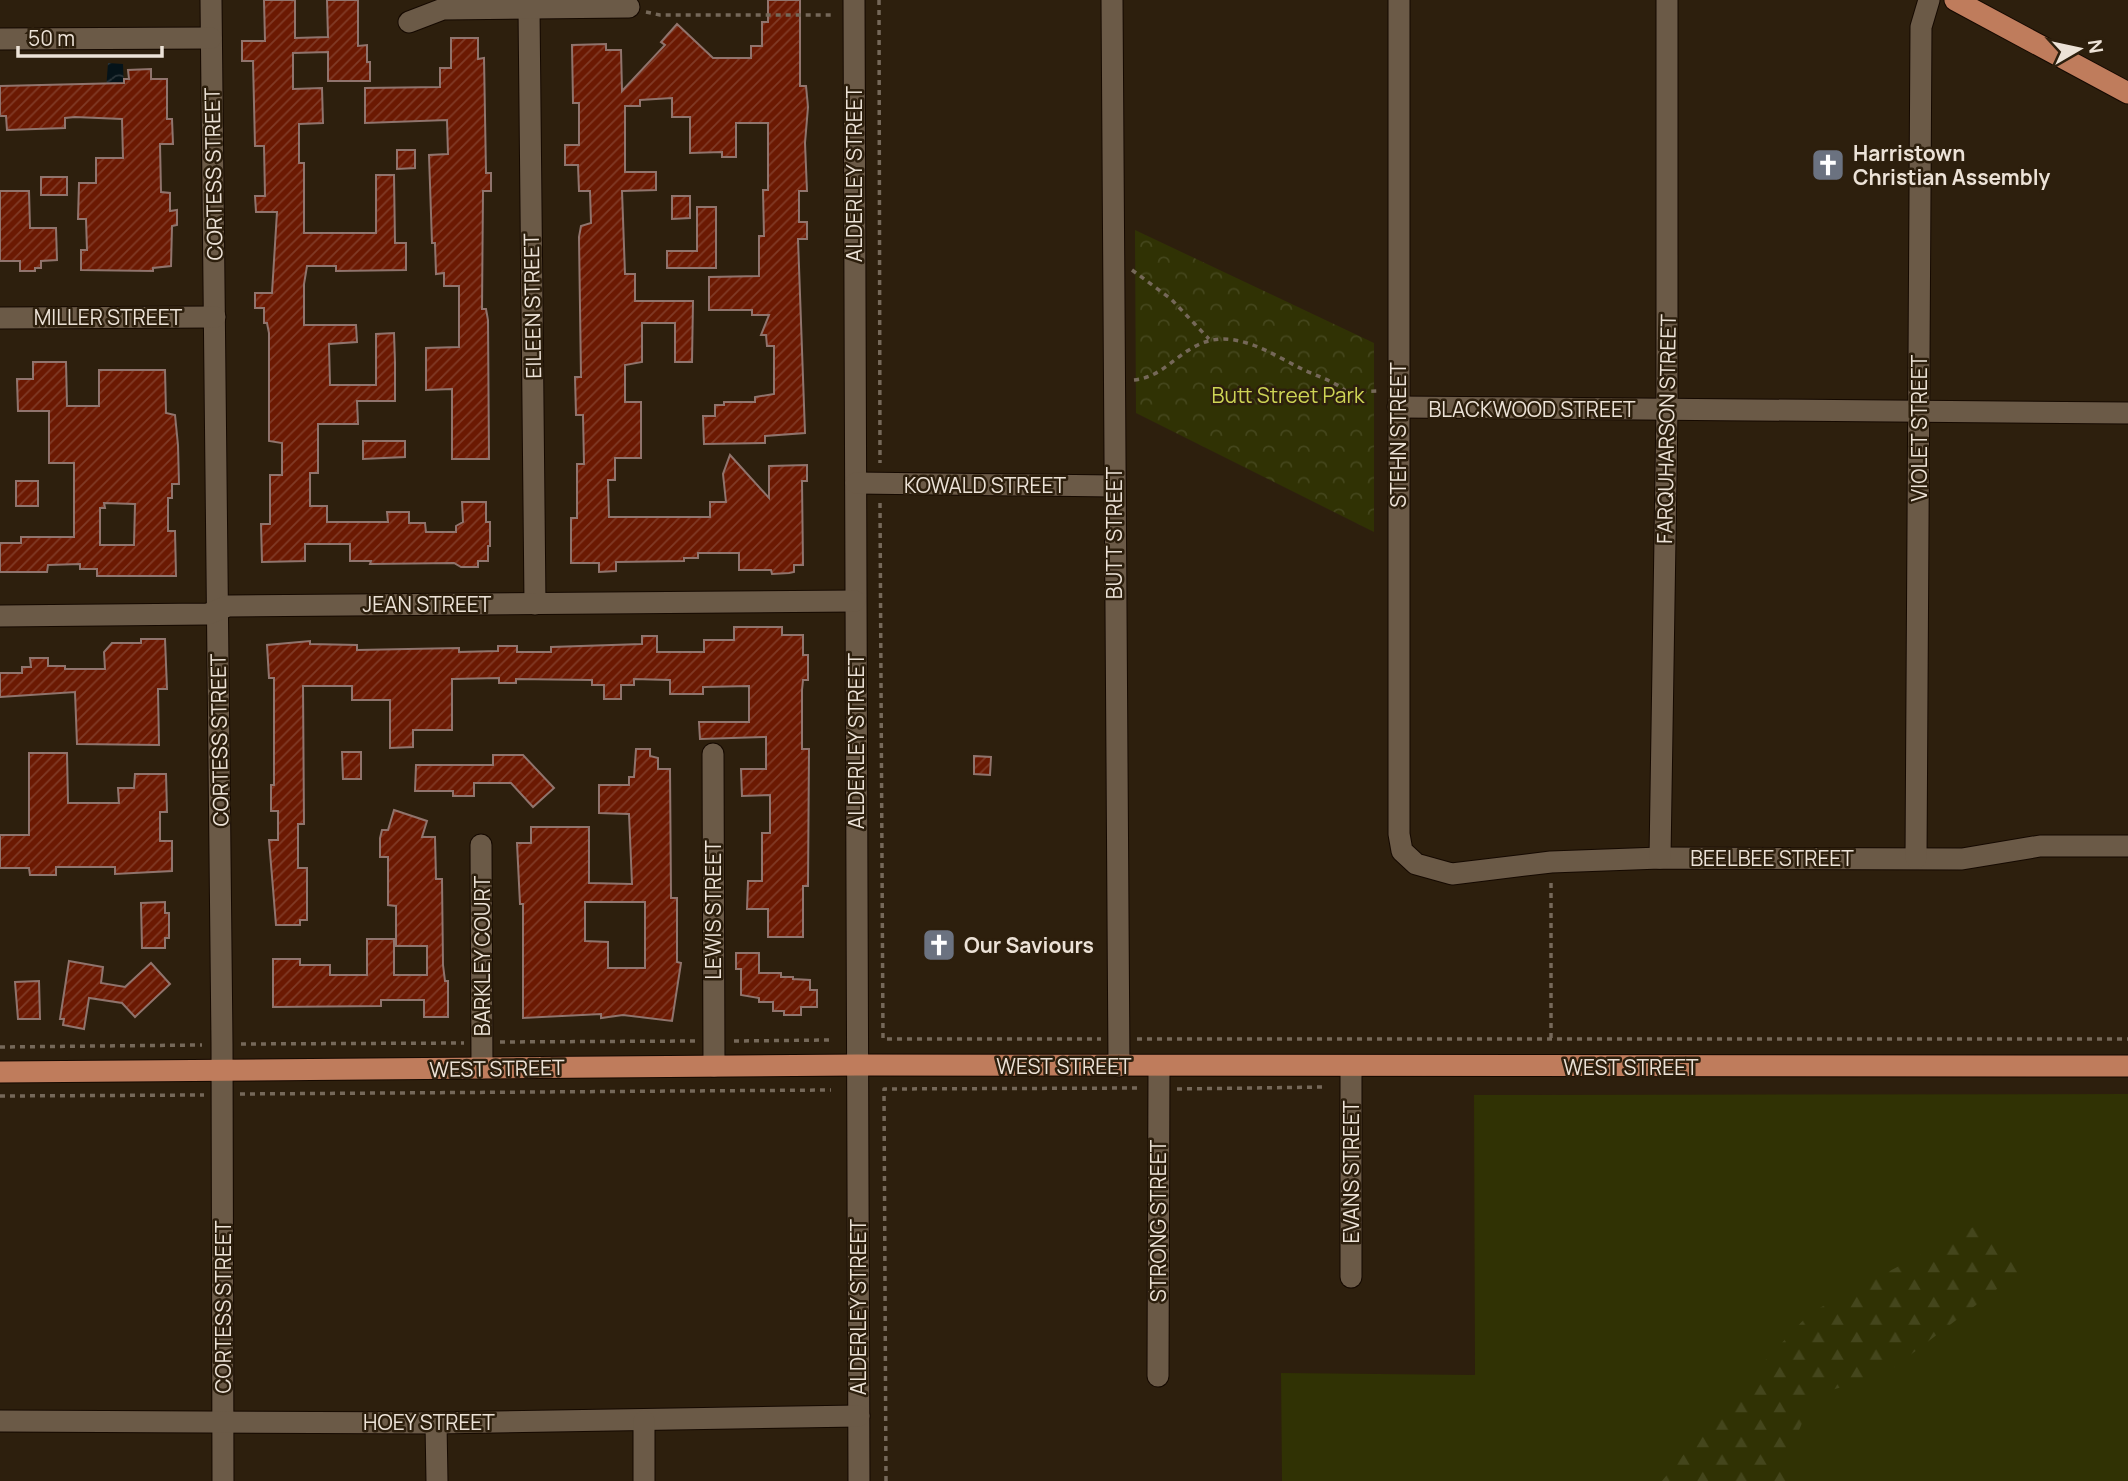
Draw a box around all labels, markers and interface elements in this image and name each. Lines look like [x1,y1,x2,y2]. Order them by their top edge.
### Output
scale bar [18,14,161,58]
north arrow [2044,14,2114,84]
text: 50 m [28,24,75,52]
text: N [2082,38,2110,55]
street label: ALDERLEY STREET [840,85,868,262]
street label: CORTESS STREET [197,87,229,261]
place label: Harristown Christian Assembly [1853,139,2051,191]
church icon: Harristown Christian Assembly [1809,146,1847,184]
street label: EILEEN STREET [517,233,547,379]
street label: MILLER STREET [34,303,183,331]
street label: FARQUHARSON STREET [1650,313,1682,544]
street label: VIOLET STREET [1905,354,1933,501]
street label: STEHN STREET [1384,362,1412,508]
park label: Butt Street Park [1212,381,1365,409]
street label: BLACKWOOD STREET [1428,395,1636,423]
street label: BUTT STREET [1100,466,1128,599]
street label: KOWALD STREET [904,471,1066,499]
street label: JEAN STREET [363,590,492,618]
street label: ALDERLEY STREET [842,652,870,829]
street label: CORTESS STREET [203,653,235,827]
street label: LEWIS STREET [699,840,727,980]
street label: BEELBEE STREET [1690,844,1854,872]
street label: BARKLEY COURT [468,875,496,1036]
church icon: Our Saviours [920,926,958,964]
place label: Our Saviours [964,931,1094,959]
street label: WEST STREET [996,1052,1132,1080]
street label: WEST STREET [429,1053,565,1083]
street label: WEST STREET [1563,1053,1699,1081]
street label: EVANS STREET [1337,1100,1365,1244]
street label: STRONG STREET [1144,1139,1172,1302]
street label: ALDERLEY STREET [844,1218,872,1395]
street label: CORTESS STREET [209,1220,237,1393]
street label: HOEY STREET [363,1408,495,1436]

